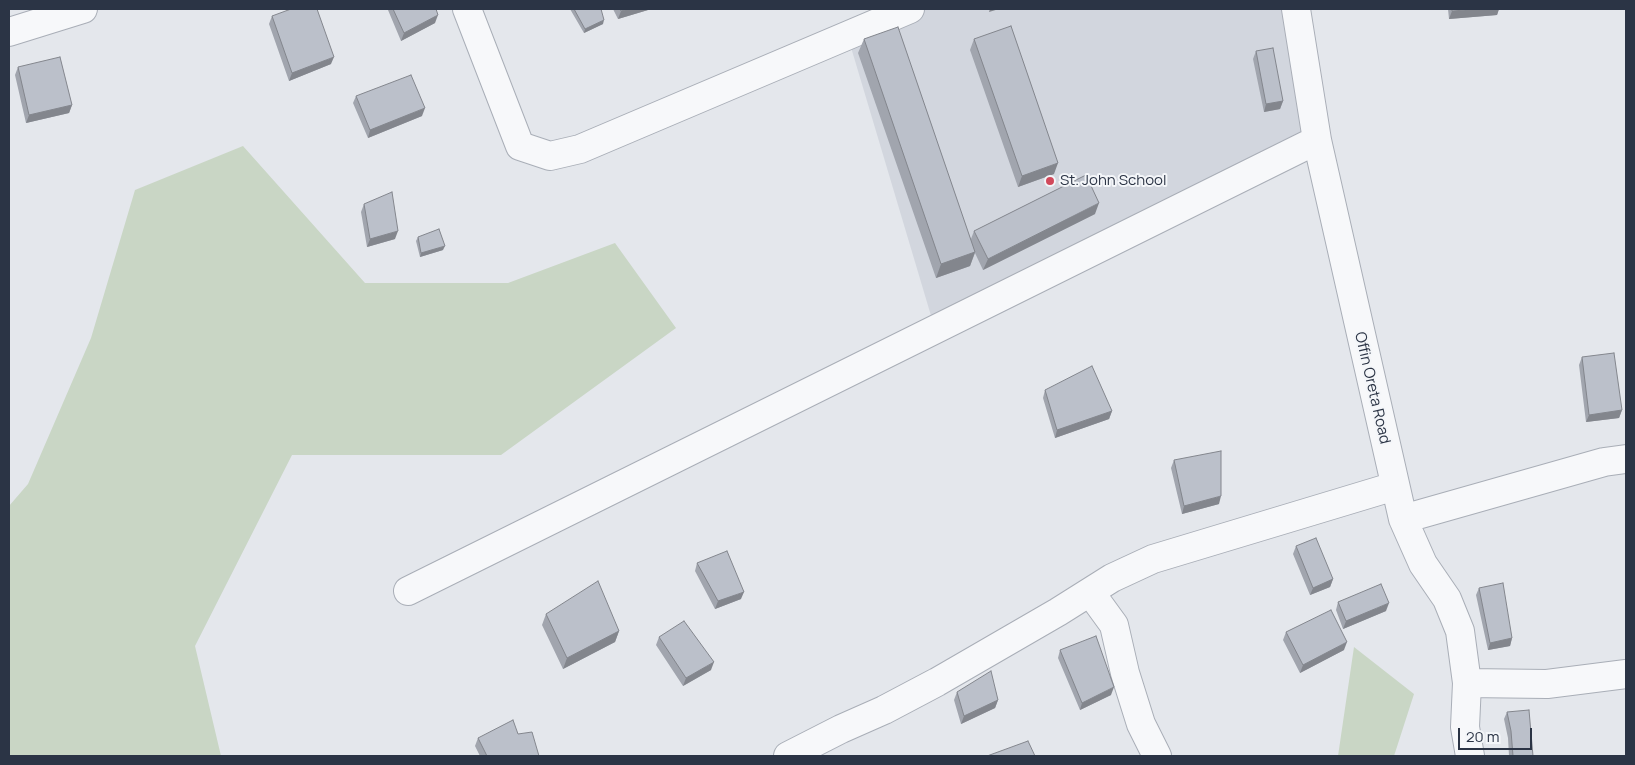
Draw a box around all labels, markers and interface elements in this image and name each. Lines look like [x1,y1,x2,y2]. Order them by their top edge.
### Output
place label: St. John School [1060,172,1166,190]
marker: St. John School [1044,175,1056,187]
street label: Offin Oreta Road [1350,330,1394,446]
scale bar [1460,718,1534,750]
text: 20 m [1466,726,1499,747]

